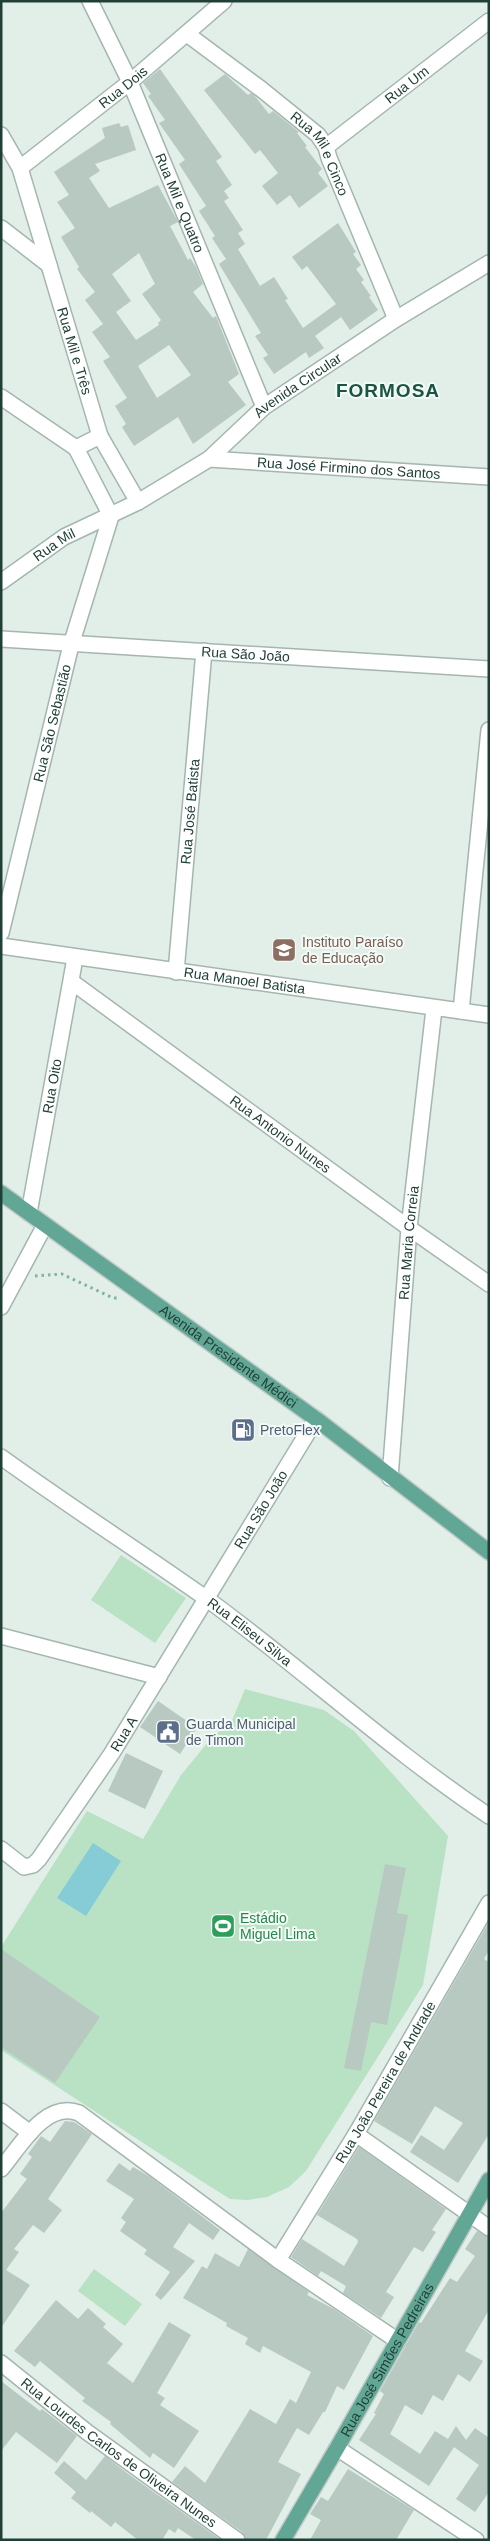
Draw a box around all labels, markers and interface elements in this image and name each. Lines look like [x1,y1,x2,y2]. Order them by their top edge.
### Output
street label: Rua Dois [96,63,151,111]
street label: Rua Um [381,63,432,107]
street label: Rua Mil e Cinco [287,108,352,198]
street label: Rua Mil e Quatro [152,151,207,255]
street label: Rua Mil e Três [54,305,95,397]
street label: Avenida Circular [250,350,345,421]
district label: FORMOSA [336,380,440,401]
street label: Rua José Firmino dos Santos [256,454,441,482]
street label: Rua Mil [30,525,78,565]
street label: Rua São João [201,643,291,665]
street label: Rua São Sebastião [30,662,74,784]
street label: Rua José Batista [177,758,203,865]
place label: Instituto Paraíso de Educação [302,934,403,966]
school or university icon: Instituto Paraíso de Educação [271,937,297,963]
street label: Rua Manoel Batista [183,964,306,997]
street label: Rua Oito [39,1057,65,1115]
street label: Rua Antonio Nunes [227,1092,334,1176]
street label: Rua Maria Correia [396,1185,422,1300]
street label: Avenida Presidente Médici [157,1301,300,1411]
fuel station icon: PretoFlex [230,1417,256,1443]
place label: PretoFlex [260,1422,320,1438]
street label: Rua São João [231,1467,291,1552]
street label: Rua Eliseu Silva [204,1594,295,1669]
street label: Rua A [107,1713,141,1754]
place label: Guarda Municipal de Timon [186,1716,296,1748]
public building icon: Guarda Municipal de Timon [155,1719,181,1745]
place label: Estádio Miguel Lima [240,1910,316,1942]
sports icon: Estádio Miguel Lima [210,1913,236,1939]
street label: Rua João Pereira de Andrade [332,1998,439,2166]
street label: Rua José Simões Pedreiras [337,2280,437,2439]
street label: Rua Lourdes Carlos de Oliveira Nunes [18,2374,220,2531]

